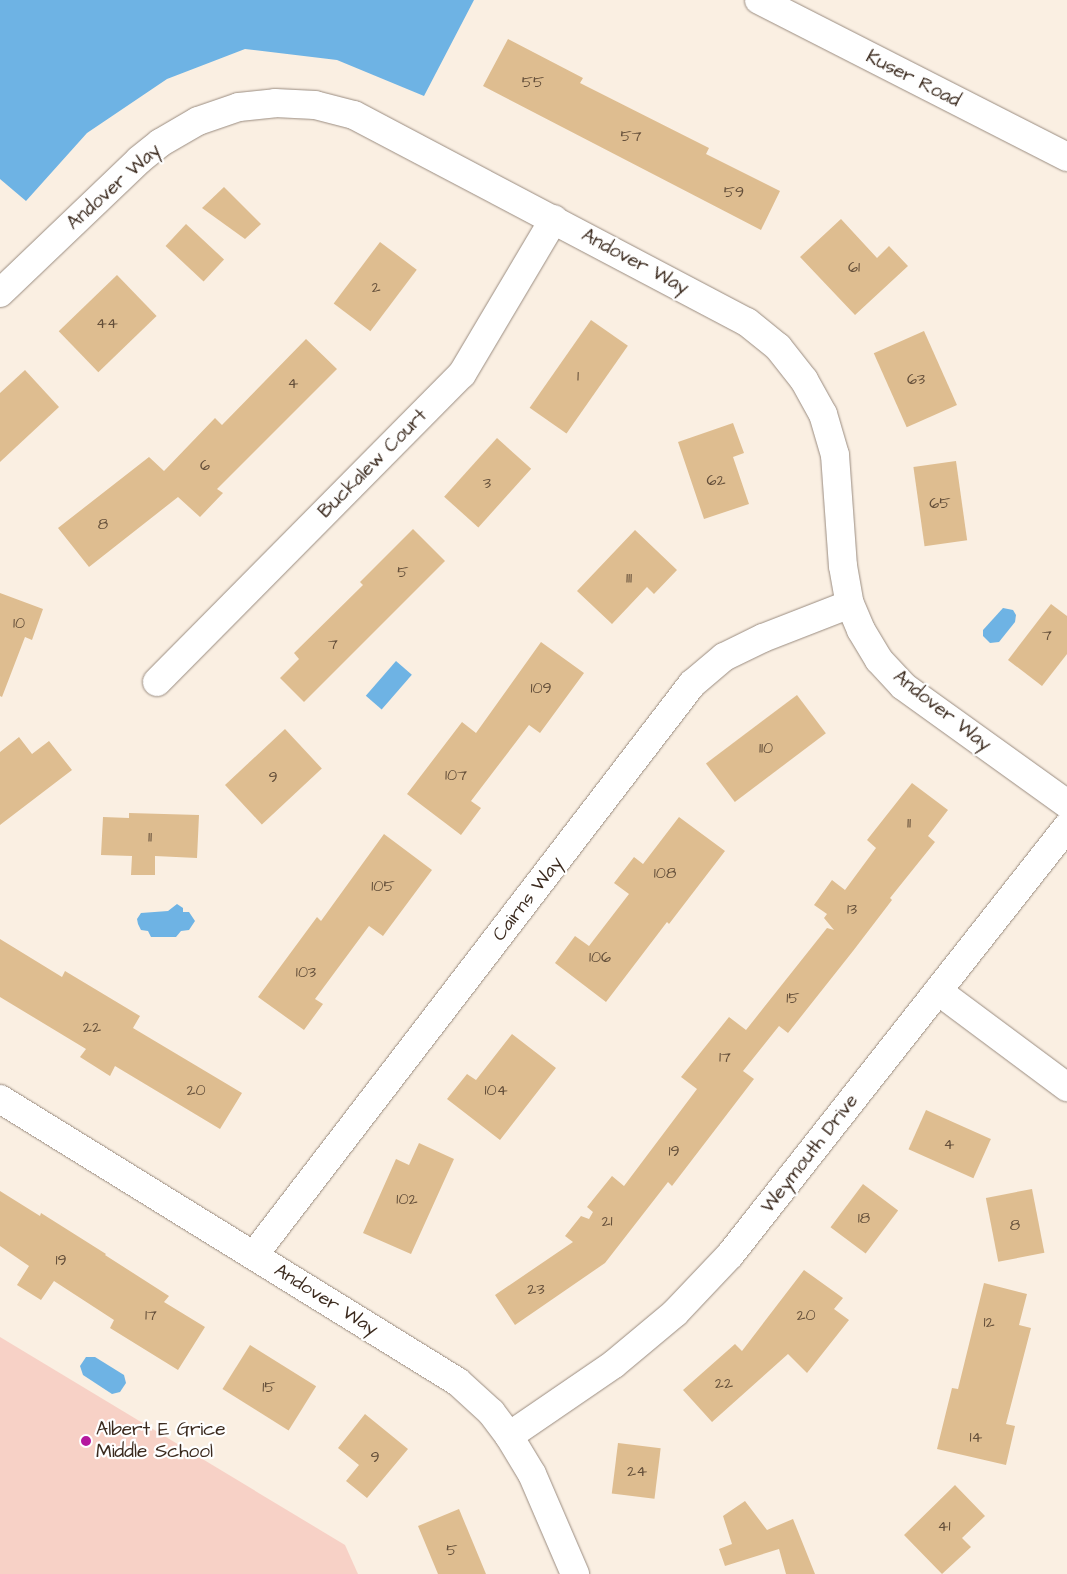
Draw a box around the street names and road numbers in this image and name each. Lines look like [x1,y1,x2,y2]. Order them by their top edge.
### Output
street label: Kuser Road [862,46,964,112]
street label: Andover Way [62,139,166,235]
street label: Andover Way [577,224,693,300]
street label: Buckalew Court [314,405,432,523]
street label: Andover Way [888,666,996,756]
street label: Cairns Way [488,852,568,946]
street label: Weymouth Drive [757,1090,863,1218]
street label: Andover Way [270,1259,382,1341]

